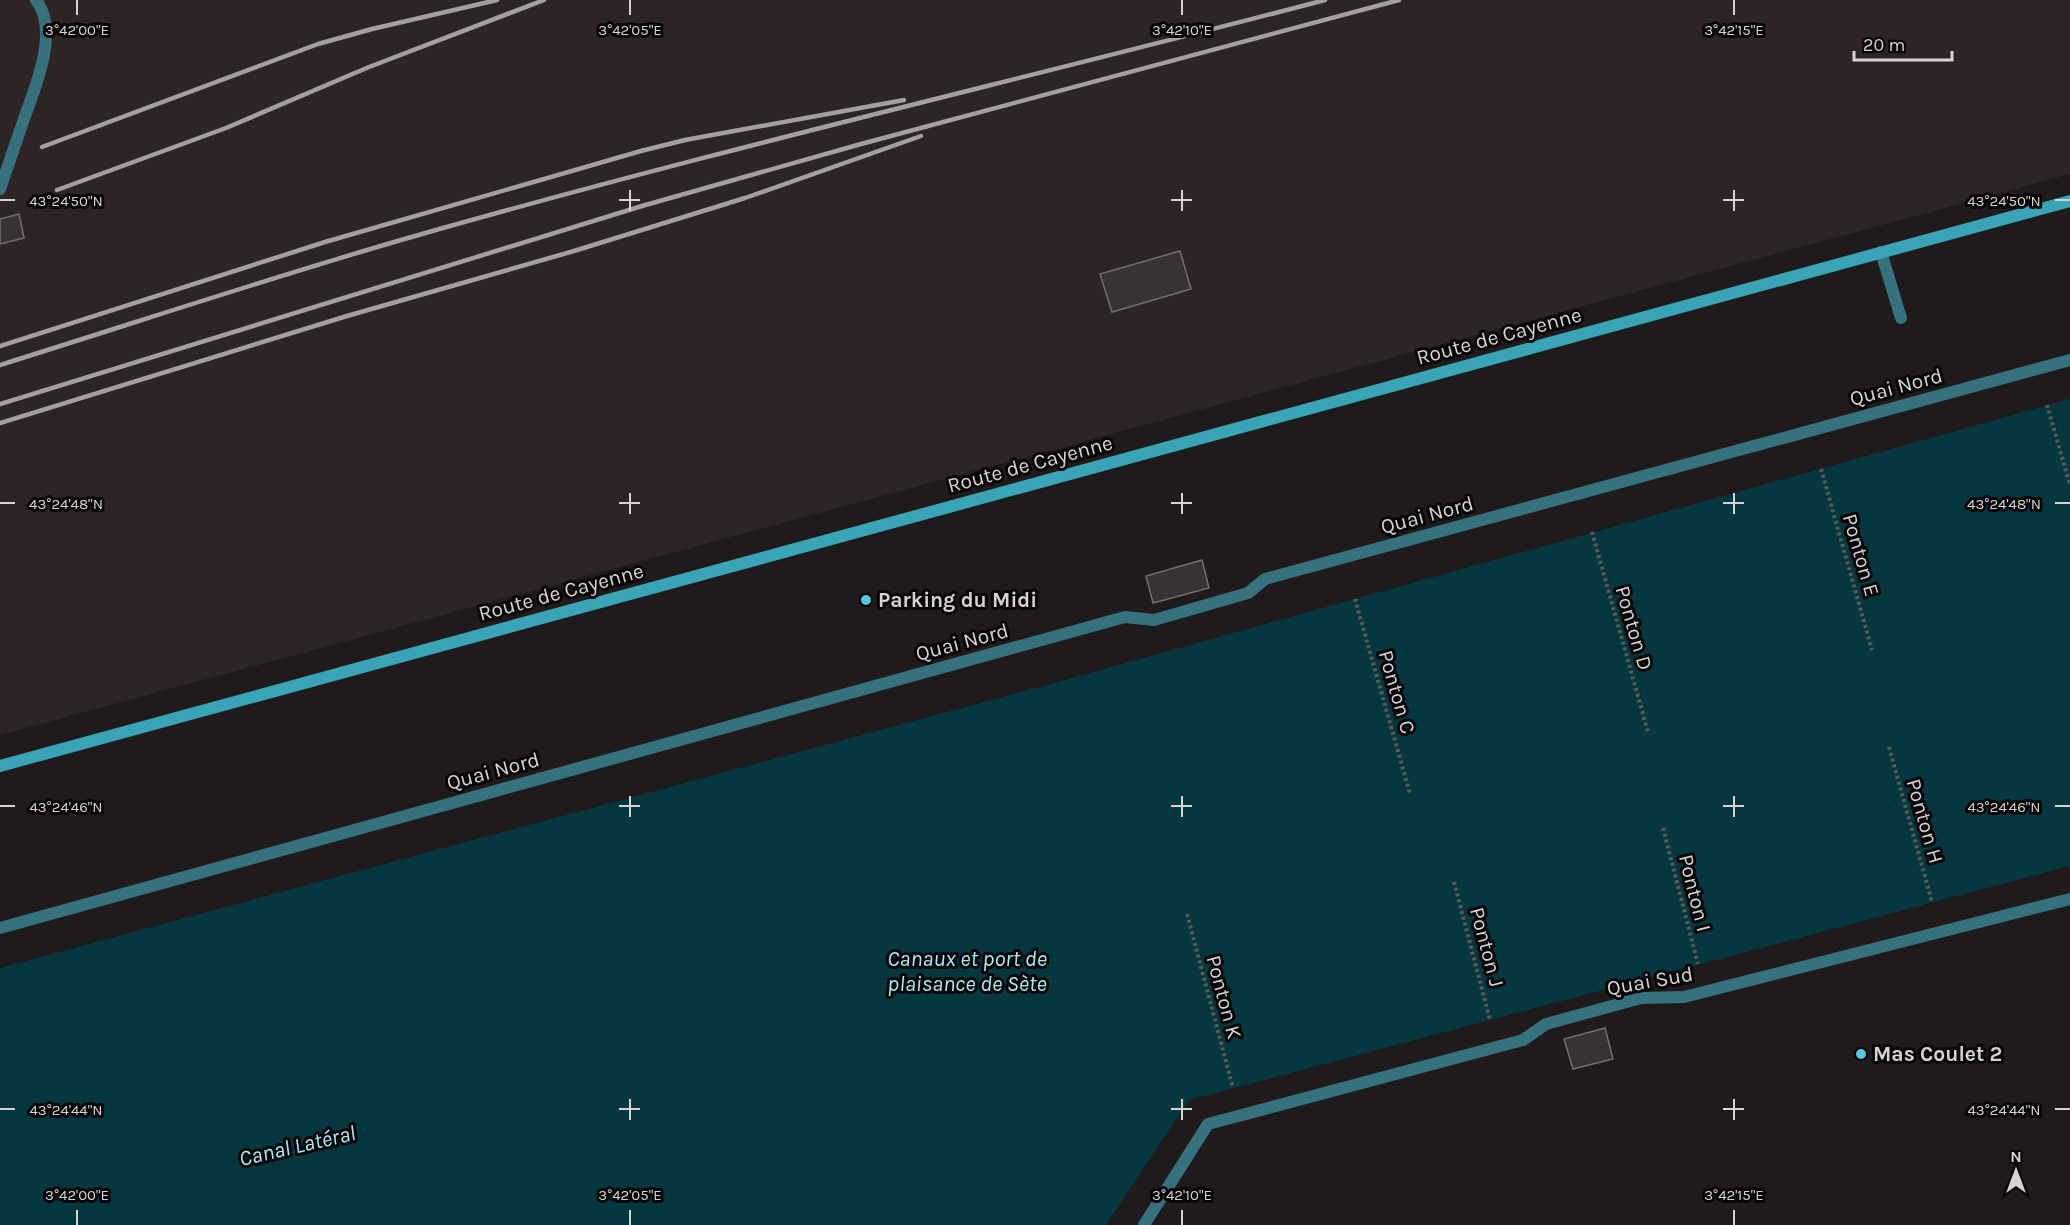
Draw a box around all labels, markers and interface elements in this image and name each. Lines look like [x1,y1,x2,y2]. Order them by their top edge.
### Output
text: 3°42'00"E [45,21,109,39]
text: 3°42'05"E [598,21,662,39]
text: 3°42'10"E [1152,21,1212,39]
text: 3°42'15"E [1704,21,1764,39]
scale bar [1854,24,1952,62]
text: 20 m [1863,34,1905,56]
text: 43°24'50"N [29,192,103,210]
text: 43°24'50"N [1967,192,2041,210]
street label: Route de Cayenne [1414,302,1584,370]
street label: Quai Nord [1847,363,1945,411]
street label: Route de Cayenne [945,430,1115,498]
street label: Quai Nord [1378,491,1476,539]
text: 43°24'48"N [29,495,103,513]
text: 43°24'48"N [1967,495,2041,513]
street label: Ponton E [1838,511,1884,599]
street label: Route de Cayenne [476,558,646,626]
street label: Ponton D [1611,583,1657,673]
place label: Parking du Midi [878,588,1037,612]
marker: Parking du Midi [859,593,873,607]
street label: Quai Nord [913,618,1011,666]
street label: Ponton C [1374,648,1420,736]
street label: Quai Nord [444,747,542,795]
street label: Ponton H [1901,776,1949,866]
text: 43°24'46"N [29,798,103,816]
text: 43°24'46"N [1967,798,2041,816]
street label: Ponton I [1674,852,1716,934]
street label: Ponton J [1465,905,1509,989]
water label: Canaux et port de plaisance de Sète [887,946,1047,997]
street label: Ponton K [1201,953,1247,1042]
street label: Quai Sud [1605,962,1695,1000]
place label: Mas Coulet 2 [1873,1042,2002,1066]
marker: Mas Coulet 2 [1854,1047,1868,1061]
text: 43°24'44"N [29,1101,103,1119]
text: 43°24'44"N [1967,1101,2041,1119]
water label: Canal Latéral [236,1120,358,1172]
north arrow [1986,1141,2046,1201]
text: N [2010,1147,2022,1166]
text: 3°42'00"E [45,1186,109,1204]
text: 3°42'05"E [598,1186,662,1204]
text: 3°42'10"E [1152,1186,1212,1204]
text: 3°42'15"E [1704,1186,1764,1204]

